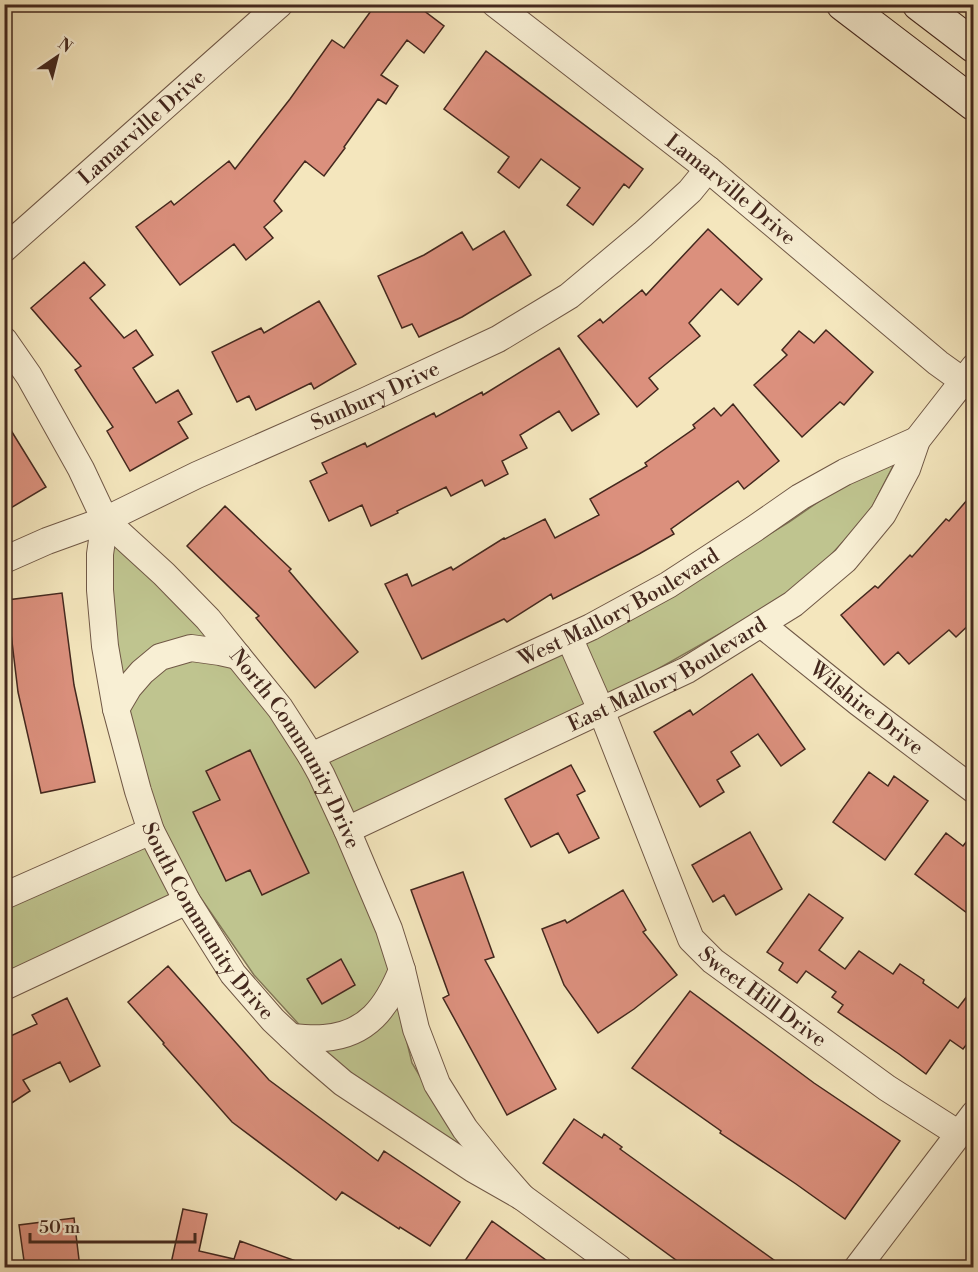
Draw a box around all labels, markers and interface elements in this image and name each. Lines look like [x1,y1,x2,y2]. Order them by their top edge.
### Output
north arrow [27,27,87,87]
text: N [54,34,76,58]
street label: Lamarville Drive [73,64,211,191]
street label: Lamarville Drive [660,129,801,252]
street label: Sunbury Drive [307,356,444,437]
street label: West Mallory Boulevard [514,543,724,673]
street label: East Mallory Boulevard [564,612,772,738]
street label: North Community Drive [223,644,365,853]
street label: Wilshire Drive [803,656,928,761]
street label: South Community Drive [135,819,279,1026]
street label: Sweet Hill Drive [692,942,831,1053]
scale bar [30,1206,195,1244]
text: 50 m [39,1216,81,1239]

